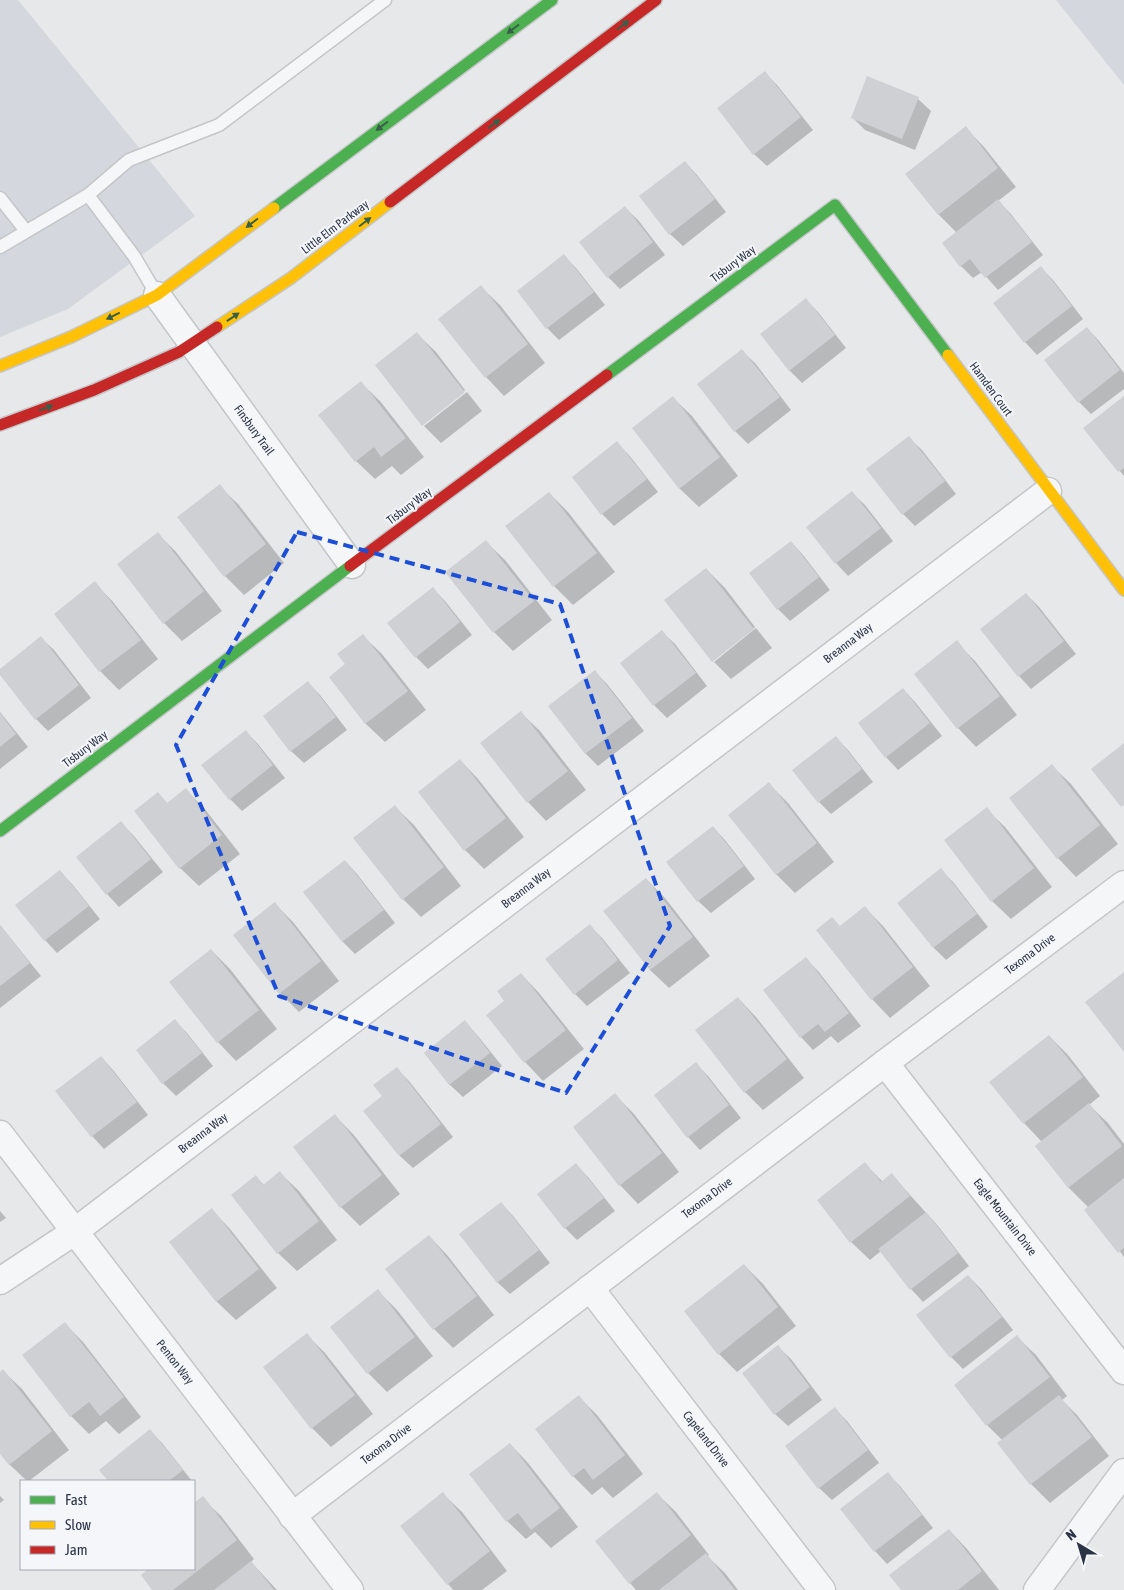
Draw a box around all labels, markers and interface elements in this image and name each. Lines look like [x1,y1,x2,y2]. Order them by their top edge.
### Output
one-way arrow [616,20,630,30]
one-way arrow [506,24,520,34]
one-way arrow [487,118,500,129]
one-way arrow [376,121,389,132]
street label: Little Elm Parkway [299,197,371,257]
one-way arrow [358,217,372,227]
one-way arrow [246,218,259,229]
street label: Tisbury Way [708,243,758,285]
one-way arrow [106,312,120,320]
one-way arrow [226,312,240,322]
street label: Hamden Court [967,359,1016,419]
street label: Finsbury Trail [231,402,277,458]
one-way arrow [39,404,54,412]
street label: Tisbury Way [384,485,434,527]
street label: Breanna Way [821,620,875,666]
street label: Tisbury Way [60,728,110,770]
street label: Breanna Way [499,865,553,911]
street label: Texoma Drive [1002,931,1058,977]
street label: Breanna Way [176,1110,230,1156]
street label: Texoma Drive [679,1175,735,1221]
street label: Eagle Mountain Drive [971,1176,1039,1258]
street label: Penton Way [153,1337,197,1387]
street label: Capeland Drive [680,1408,732,1470]
street label: Texoma Drive [358,1421,414,1467]
legend [20,1480,195,1570]
text: Fast [65,1491,87,1508]
text: Slow [65,1516,91,1533]
north arrow [1054,1520,1104,1570]
text: N [1063,1526,1079,1544]
text: Jam [65,1541,88,1558]

